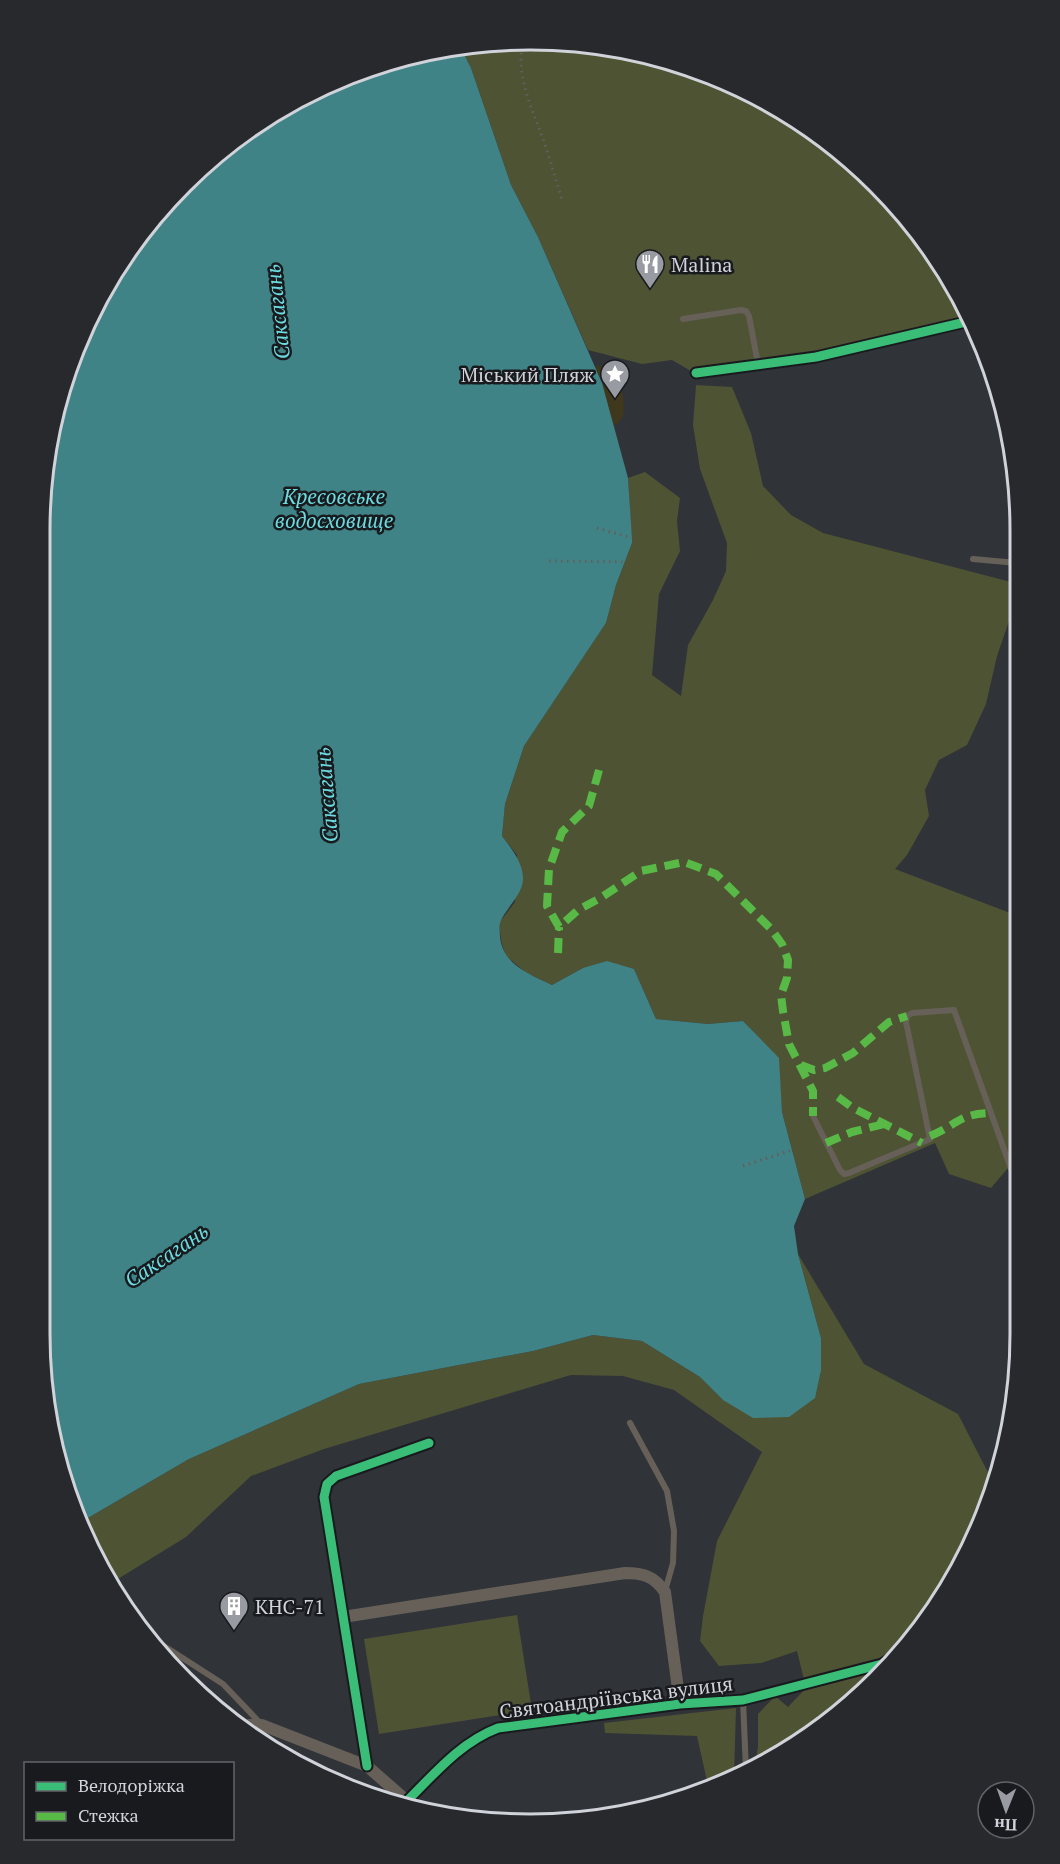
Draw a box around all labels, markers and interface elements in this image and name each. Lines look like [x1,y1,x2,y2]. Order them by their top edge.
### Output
restaurant icon: Malina [634,248,666,290]
place label: Malina [671,251,732,278]
water label: Саксагань [258,263,296,361]
place icon: Міський Пляж [599,358,631,400]
place label: Міський Пляж [461,361,595,388]
water label: Кресовське водосховище [275,482,394,534]
water label: Саксагань [308,746,344,844]
water label: Саксагань [119,1217,213,1293]
building icon: КНС-71 [218,1590,250,1632]
place label: КНС-71 [255,1593,325,1620]
street label: Святоандріївська вулиця [498,1669,734,1725]
legend [24,1762,234,1840]
text: Велодоріжка [78,1773,185,1797]
north arrow [976,1780,1036,1840]
text: Стежка [78,1803,139,1827]
text: Пн [994,1814,1017,1836]

